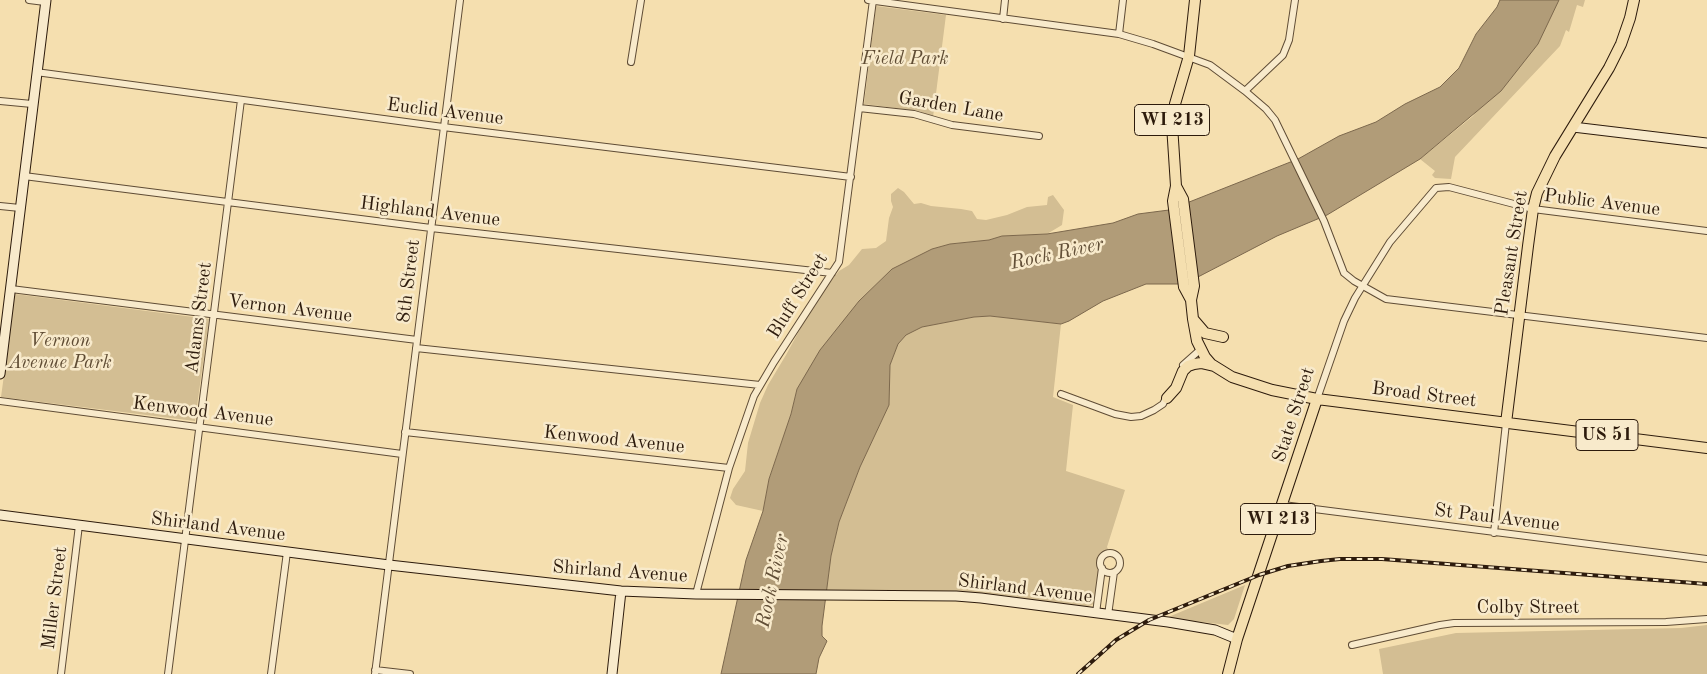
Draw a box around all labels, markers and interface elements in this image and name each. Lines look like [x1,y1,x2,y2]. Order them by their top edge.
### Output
park label: Field Park [861,48,949,70]
street label: Garden Lane [897,87,1005,127]
street label: Euclid Avenue [385,94,505,130]
road number: WI 213 [1134,104,1210,136]
street label: Public Avenue [1543,185,1661,221]
street label: Pleasant Street [1491,189,1533,317]
street label: Highland Avenue [359,192,501,232]
water label: Rock River [1008,232,1106,276]
street label: 8th Street [393,238,425,324]
street label: Bluff Street [763,249,833,343]
street label: Adams Street [181,261,217,375]
street label: Vernon Avenue [227,290,353,328]
park label: Vernon Avenue Park [8,330,112,374]
street label: State Street [1268,364,1320,466]
street label: Broad Street [1370,377,1478,413]
street label: Kenwood Avenue [131,392,275,432]
road number: US 51 [1576,420,1638,450]
street label: Kenwood Avenue [542,421,686,459]
street label: St Paul Avenue [1433,499,1561,537]
road number: WI 213 [1240,504,1316,534]
street label: Shirland Avenue [149,507,287,547]
water label: Rock River [751,532,795,630]
street label: Miller Street [37,545,73,651]
street label: Shirland Avenue [552,556,688,588]
street label: Shirland Avenue [956,569,1094,609]
street label: Colby Street [1477,597,1579,619]

